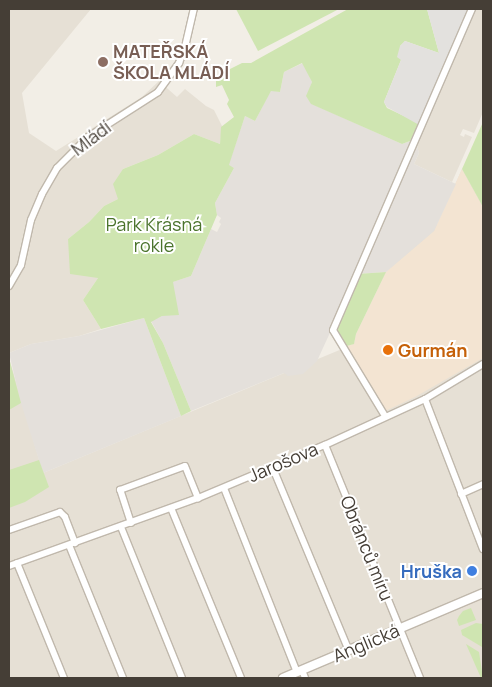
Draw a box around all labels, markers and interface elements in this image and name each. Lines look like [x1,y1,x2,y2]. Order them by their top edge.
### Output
place label: MATEŘSKÁ ŠKOLA MLÁDÍ [113,41,229,84]
marker: MATEŘSKÁ ŠKOLA MLÁDÍ [97,56,109,68]
street label: Mládí [67,116,115,160]
park label: Park Krásná rokle [106,214,202,256]
place label: Gurmán [398,339,467,361]
marker: Gurmán [382,344,394,356]
street label: Jarošova [245,438,321,486]
street label: Obránců míru [336,492,398,604]
place label: Hruška [401,560,462,582]
marker: Hruška [466,565,478,577]
street label: Anglická [330,619,402,667]

